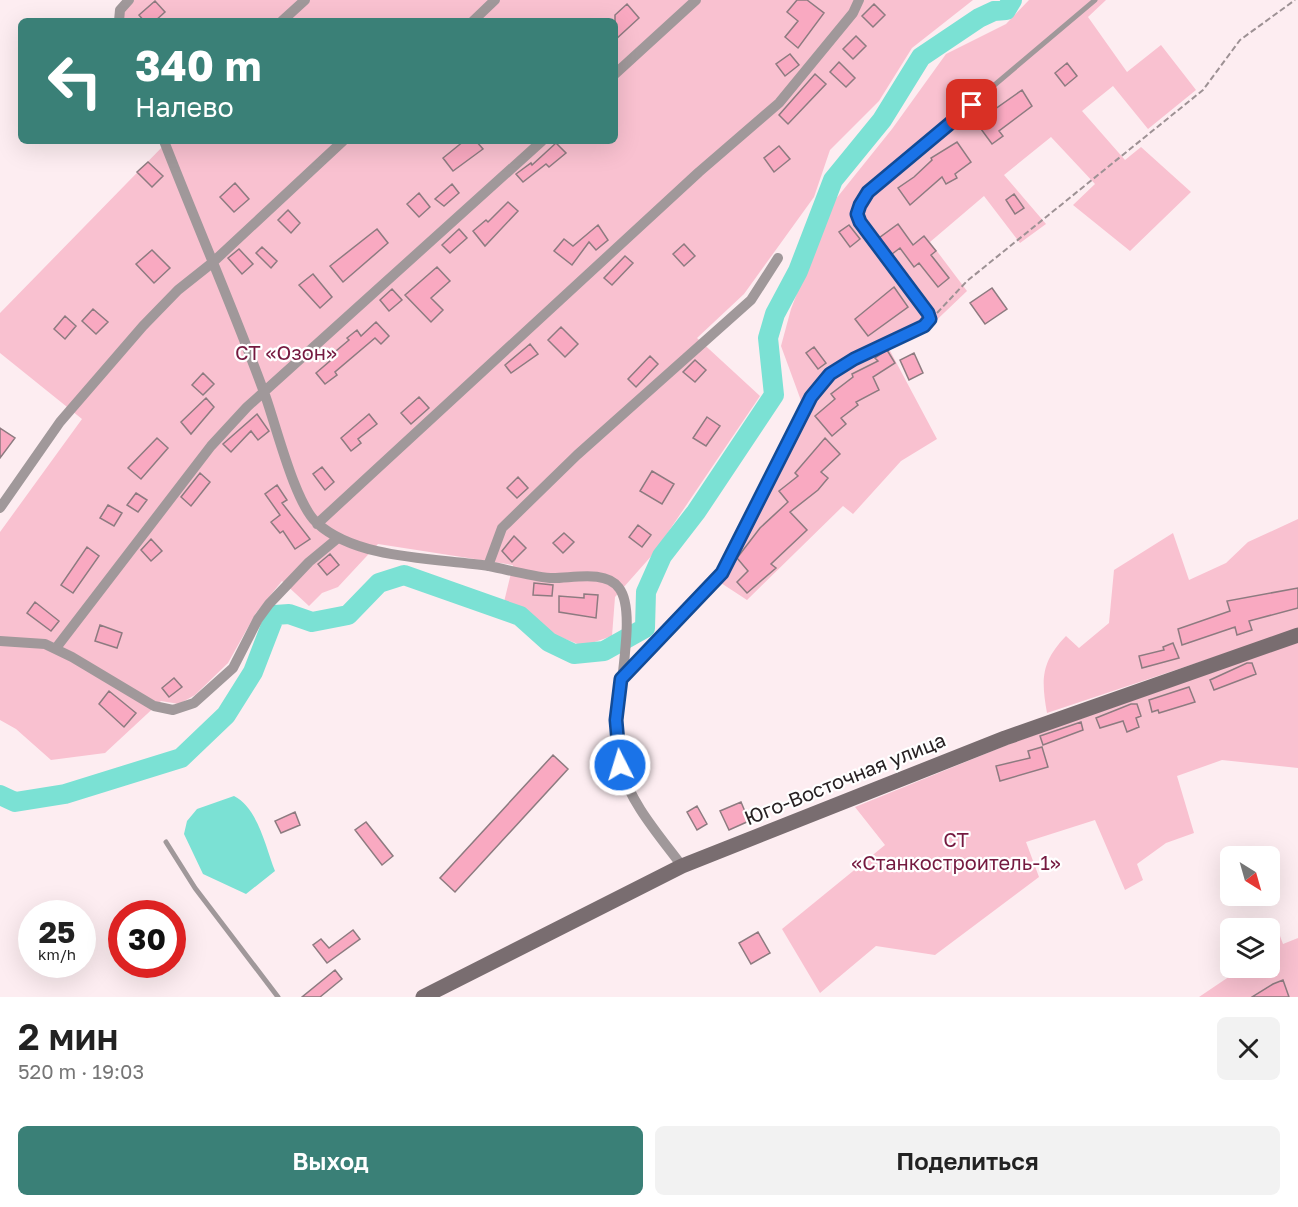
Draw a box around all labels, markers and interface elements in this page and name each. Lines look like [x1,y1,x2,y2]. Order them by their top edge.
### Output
text: 340 m [135,40,261,90]
icon: left [36,42,114,120]
pin [946,79,997,130]
icon: arrive [955,88,988,121]
text: Налево [135,91,234,123]
park label: СТ «Озон» [235,340,337,364]
street label: Юго-Восточная улица [740,727,949,829]
position arrow [588,733,652,797]
park label: СТ «Станкостроитель-1» [851,827,1061,874]
north arrow [1220,846,1280,906]
map controls [1220,846,1280,978]
speed limit sign: 30 [108,900,186,978]
text: 25 [39,914,75,950]
button: layers [1220,918,1280,978]
text: km/h [38,945,76,963]
text: 2 мин [18,1015,118,1058]
button: close [1217,1017,1280,1080]
text: 520 m · 19:03 [18,1059,144,1083]
button: Выход [18,1126,643,1195]
button: Поделиться [655,1126,1280,1195]

